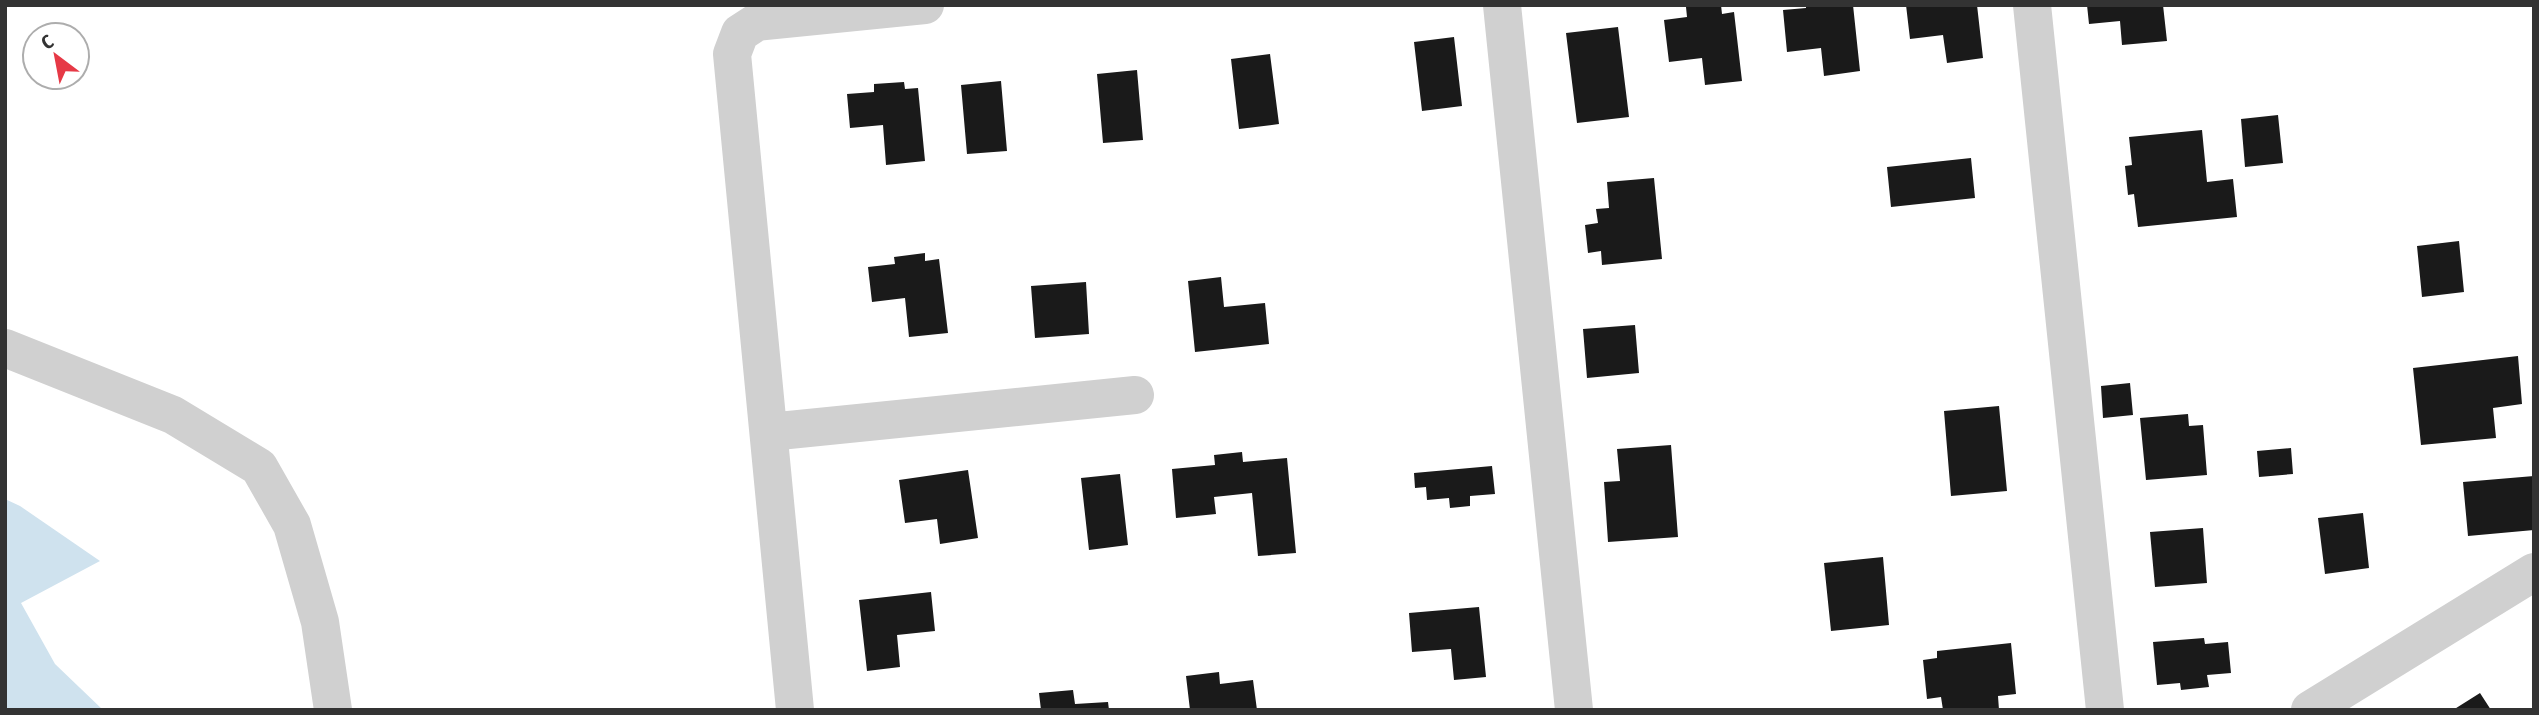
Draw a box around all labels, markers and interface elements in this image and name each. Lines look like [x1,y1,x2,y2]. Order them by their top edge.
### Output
north arrow [21,21,91,91]
text: С [37,30,58,54]

